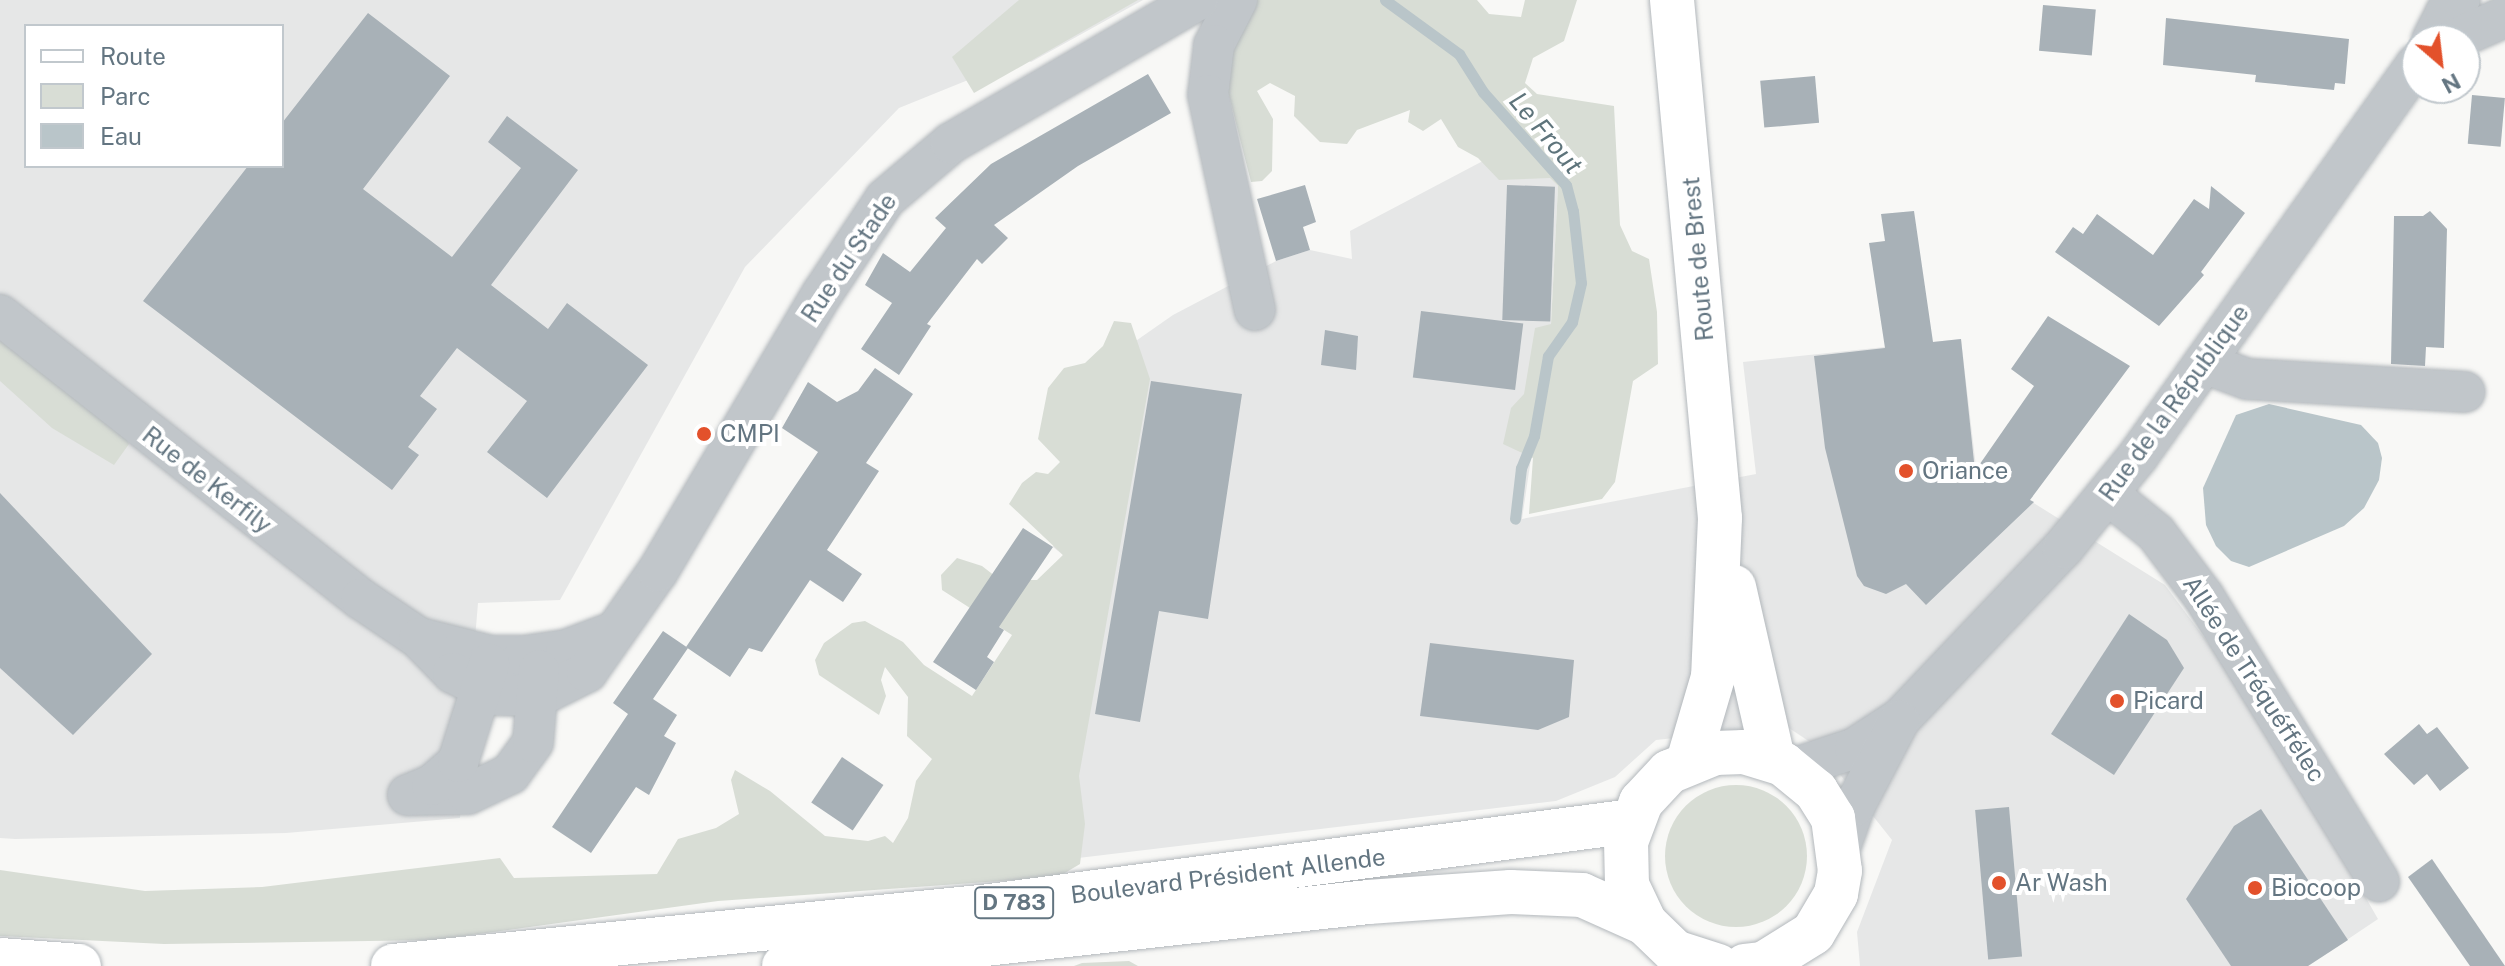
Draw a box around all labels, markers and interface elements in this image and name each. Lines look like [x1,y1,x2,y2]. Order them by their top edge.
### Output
legend [24,24,284,168]
north arrow [2401,24,2481,104]
text: Route [100,42,166,70]
text: N [2438,68,2465,99]
text: Parc [100,82,151,110]
water label: Le Frout [1503,86,1589,180]
text: Eau [100,122,142,150]
street label: Route de Brest [1676,175,1720,343]
street label: Rue du Stade [795,188,903,328]
street label: Rue de la République [2093,299,2255,507]
street label: Rue de Kerfily [136,420,278,540]
place label: CMPI [720,420,780,448]
marker: CMPI [695,425,713,443]
place label: Oriance [1922,457,2008,485]
marker: Oriance [1897,462,1915,480]
street label: Allée de Tréquéffélec [2177,570,2331,788]
place label: Picard [2133,687,2204,715]
marker: Picard [2108,692,2126,710]
street label: Boulevard Président Allende [1069,842,1387,910]
place label: Ar Wash [2015,869,2108,897]
marker: Ar Wash [1990,874,2008,892]
place label: Biocoop [2271,874,2361,902]
marker: Biocoop [2246,879,2264,897]
road number: D 783 [974,885,1054,921]

